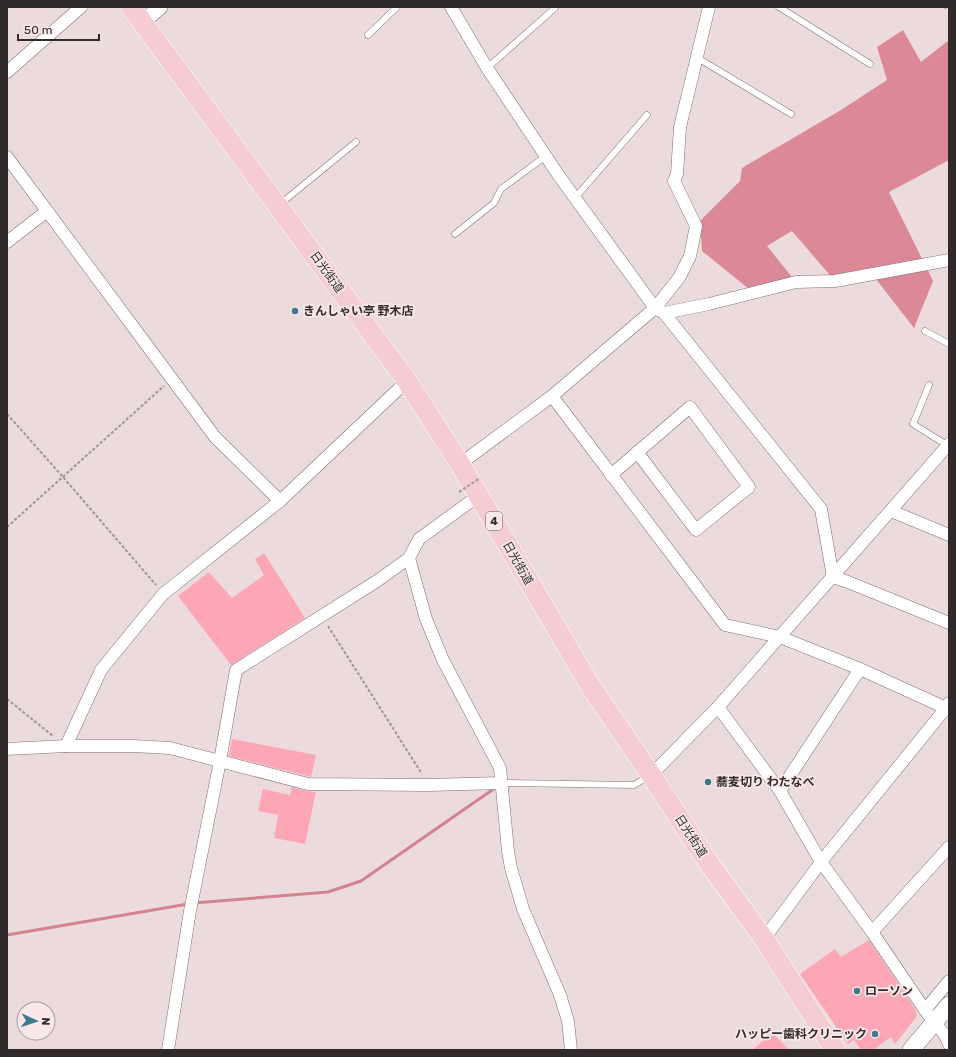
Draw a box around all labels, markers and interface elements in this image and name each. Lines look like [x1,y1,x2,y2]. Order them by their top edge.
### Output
scale bar [18,16,99,42]
text: 50 m [24,23,52,37]
street label: 日光街道 [307,248,347,296]
place label: きんしゃい亭 野木店 [303,304,414,318]
marker: きんしゃい亭 野木店 [290,306,300,316]
road number: 4 [486,512,502,530]
street label: 日光街道 [500,539,536,587]
place label: 蕎麦切り わたなべ [716,775,815,789]
marker: 蕎麦切り わたなべ [703,777,713,787]
street label: 日光街道 [672,812,710,860]
place label: ローソン [865,984,913,998]
marker: ローソン [852,986,862,996]
north arrow [16,1001,56,1041]
text: N [39,1017,52,1026]
place label: ハッピー歯科クリニック [735,1027,867,1041]
marker: ハッピー歯科クリニック [870,1029,880,1039]

